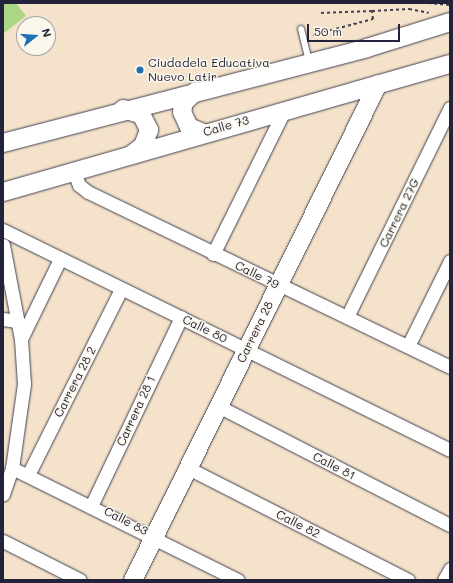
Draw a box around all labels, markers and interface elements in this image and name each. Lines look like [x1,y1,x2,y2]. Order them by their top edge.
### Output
north arrow [16,16,56,56]
scale bar [309,16,402,42]
text: 50 m [314,23,342,39]
text: N [39,26,55,39]
place label: Ciudadela Educativa Nuevo Latir [148,56,270,84]
marker: Ciudadela Educativa Nuevo Latir [135,65,145,75]
street label: Calle 73 [201,113,251,139]
street label: Carrera 27G [376,176,422,250]
street label: Calle 79 [233,258,281,292]
street label: Carrera 28 [234,299,276,365]
street label: Calle 80 [180,312,230,346]
street label: Carrera 28 2 [51,344,99,420]
street label: Carrera 28 1 [113,374,159,448]
street label: Calle 81 [310,449,358,483]
street label: Calle 83 [102,504,150,538]
street label: Calle 82 [274,507,322,541]

